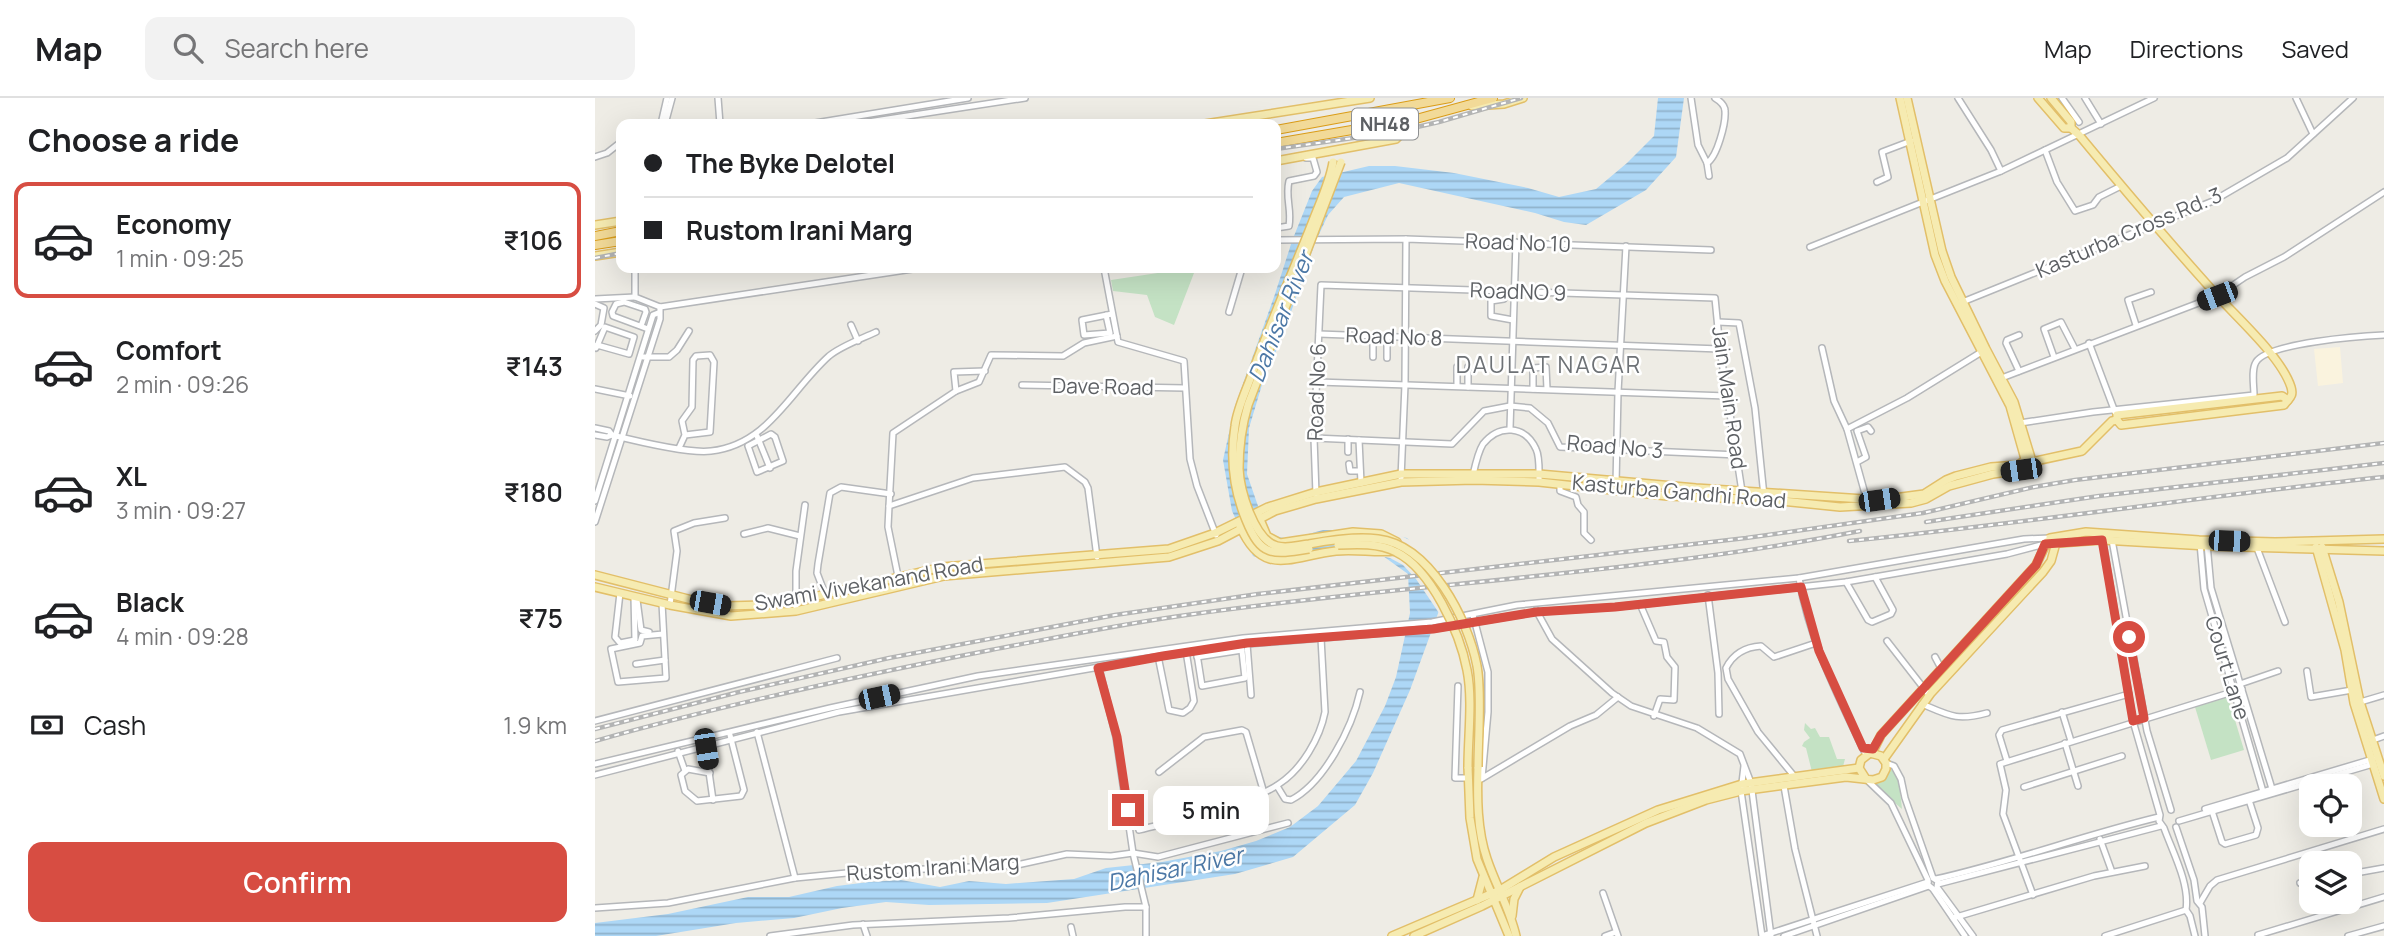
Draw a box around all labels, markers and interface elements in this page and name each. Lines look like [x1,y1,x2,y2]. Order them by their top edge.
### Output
search box [145,17,635,80]
text: Map [35,26,103,71]
icon: search [169,29,207,67]
text: Search here [225,30,369,66]
text: Map [2044,32,2092,65]
text: Directions [2130,32,2243,65]
text: Saved [2281,32,2349,65]
road number: NH48 [1352,108,1418,140]
text: Choose a ride [28,118,239,162]
text: The Byke Delotel [686,145,895,181]
street label: Kasturba Cross Rd. 3 [2031,180,2226,284]
text: Economy [116,206,231,242]
icon: car [32,209,95,272]
text: Rustom Irani Marg [686,212,913,248]
text: ₹106 [503,222,563,258]
street label: Road No 10 [1465,226,1571,258]
text: 1 min · 09:25 [116,242,244,274]
water label: Dahisar River [1239,244,1322,387]
street label: RoadNO 9 [1469,275,1567,307]
car [2194,279,2241,313]
street label: Road No 8 [1345,320,1443,352]
street label: Jain Main Road [1706,325,1754,471]
text: Comfort [116,332,222,368]
icon: car [32,335,95,398]
street label: Road No 6 [1300,343,1332,441]
text: ₹143 [506,348,563,384]
district label: DAULAT NAGAR [1456,348,1642,380]
text: 2 min · 09:26 [116,368,249,400]
street label: Dave Road [1052,371,1154,401]
street label: Road No 3 [1566,428,1664,464]
car [1999,457,2044,483]
text: XL [116,458,147,494]
icon: car [32,461,95,524]
street label: Kasturba Gandhi Road [1571,468,1787,514]
text: ₹180 [504,474,563,510]
car [1857,487,1902,513]
text: 3 min · 09:27 [116,494,246,526]
car [2208,530,2251,552]
street label: Swami Vivekanand Road [752,549,985,617]
text: Black [116,584,184,620]
icon: car [32,587,95,650]
car [688,589,733,617]
text: ₹75 [518,600,563,636]
street label: Court Lane [2199,612,2257,723]
text: 4 min · 09:28 [116,620,249,652]
route start [2113,621,2145,653]
car [857,682,902,712]
icon: cash [28,706,66,744]
text: Cash [84,707,146,743]
text: 1.9 km [503,709,567,741]
car [693,727,720,771]
map controls [2299,774,2362,914]
button: locate [2299,774,2362,837]
callout: 5 min [1153,786,1268,834]
route end [1112,794,1144,826]
text: 5 min [1182,794,1240,826]
water label: Dahisar River [1104,837,1248,898]
button: Confirm [28,842,567,922]
street label: Rustom Irani Marg [845,847,1020,887]
button: layers [2299,851,2362,914]

